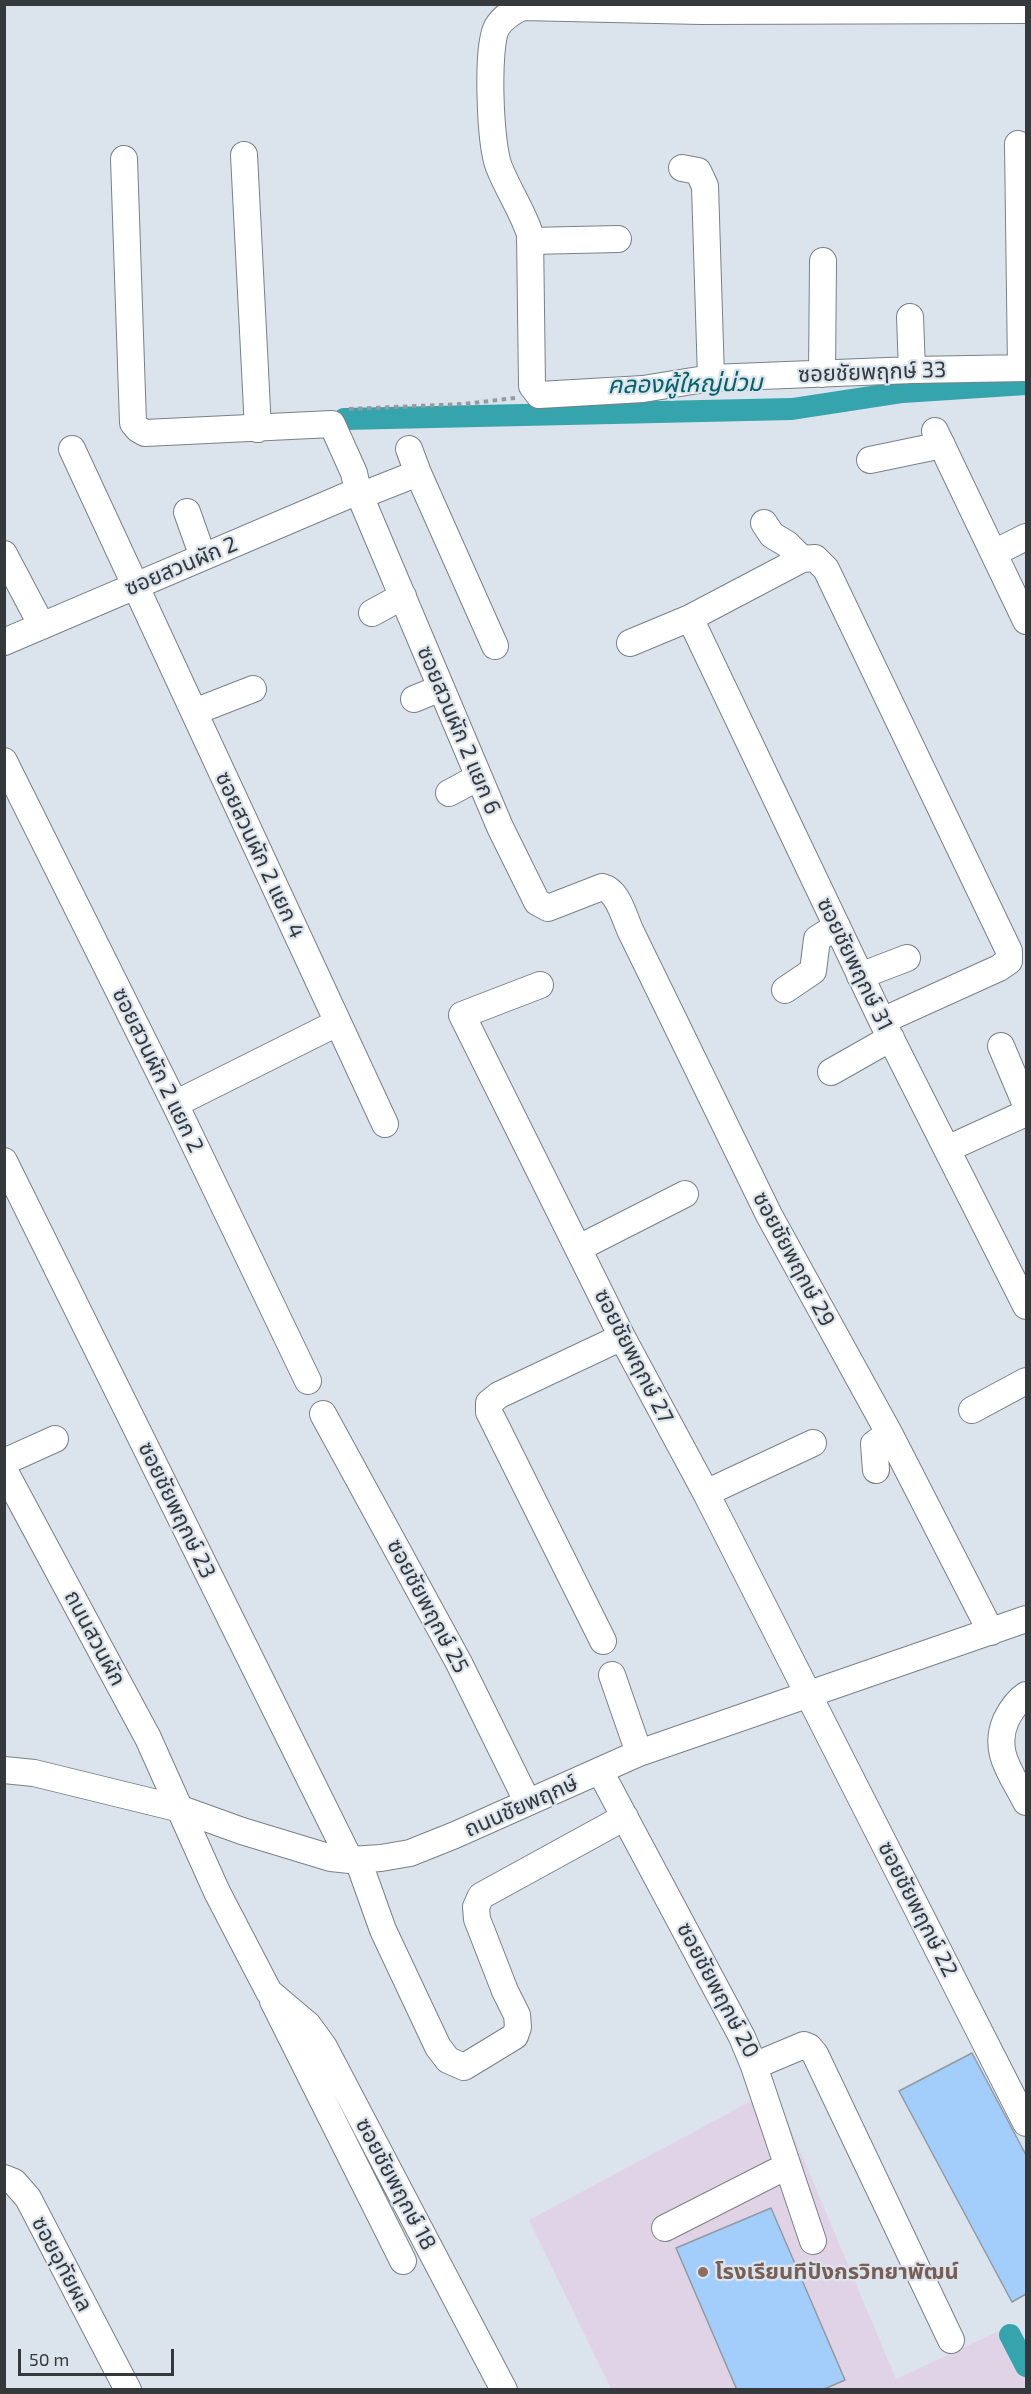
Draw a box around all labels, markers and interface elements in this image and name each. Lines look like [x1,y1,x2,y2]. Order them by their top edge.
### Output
street label: ซอยชัยพฤกษ์ 33 [797,356,947,388]
water label: คลองผู้ใหญ่น่วม [607,368,763,400]
street label: ซอยสวนผัก 2 [121,530,241,602]
street label: ซอยสวนผัก 2 แยก 6 [412,642,506,818]
street label: ซอยสวนผัก 2 แยก 4 [210,767,310,943]
street label: ซอยชัยพฤกษ์ 31 [811,893,899,1035]
street label: ซอยสวนผัก 2 แยก 2 [107,983,209,1157]
street label: ซอยชัยพฤกษ์ 29 [747,1187,841,1331]
street label: ซอยชัยพฤกษ์ 27 [589,1284,679,1428]
street label: ซอยชัยพฤกษ์ 23 [133,1438,221,1582]
street label: ซอยชัยพฤกษ์ 25 [382,1534,474,1678]
street label: ถนนสวนผัก [59,1586,131,1690]
street label: ถนนชัยพฤกษ์ [460,1769,582,1843]
street label: ซอยชัยพฤกษ์ 22 [873,1837,963,1981]
street label: ซอยชัยพฤกษ์ 20 [671,1918,765,2062]
street label: ซอยชัยพฤกษ์ 18 [350,2113,442,2255]
street label: ซอยอุทัยผล [26,2212,98,2316]
place label: โรงเรียนทีปังกรวิทยาพัฒน์ [715,2259,959,2285]
marker: โรงเรียนทีปังกรวิทยาพัฒน์ [696,2265,710,2279]
scale bar [21,2337,177,2375]
text: 50 m [29,2348,69,2370]

